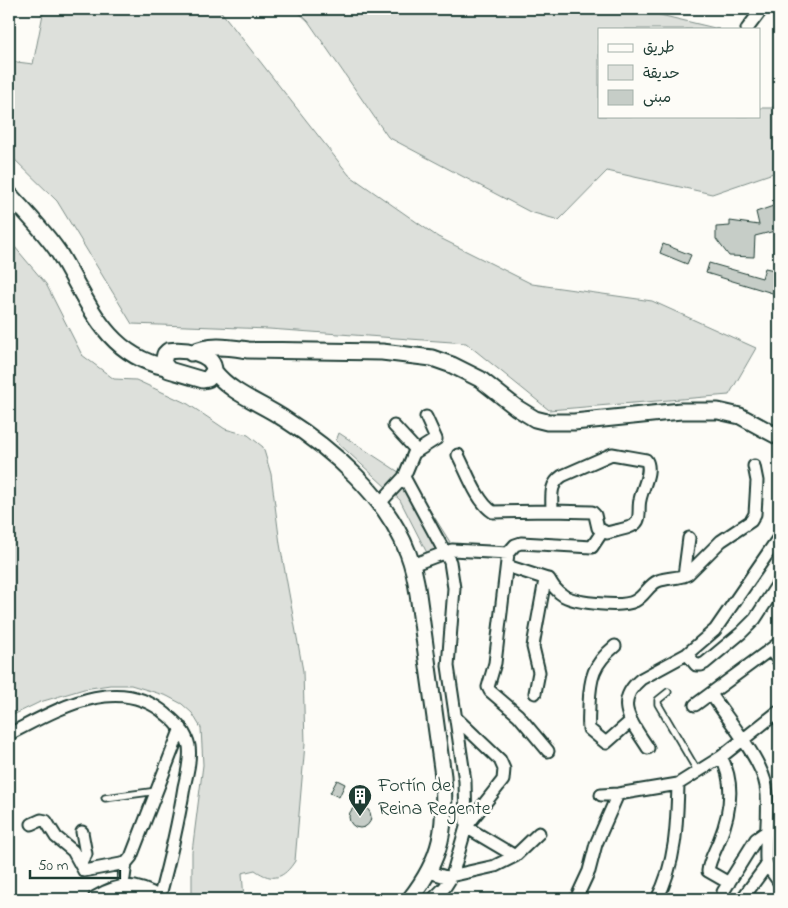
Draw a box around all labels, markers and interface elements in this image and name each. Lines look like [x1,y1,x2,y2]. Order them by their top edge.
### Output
legend [598,28,760,118]
text: طريق [643,37,675,59]
text: حديقة [643,63,680,85]
text: مبنى [643,87,671,109]
place label: Fortín de Reina Regente [377,772,491,825]
building icon: Fortín de Reina Regente [347,783,373,817]
scale bar [30,848,120,880]
text: 50 m [38,855,69,877]

